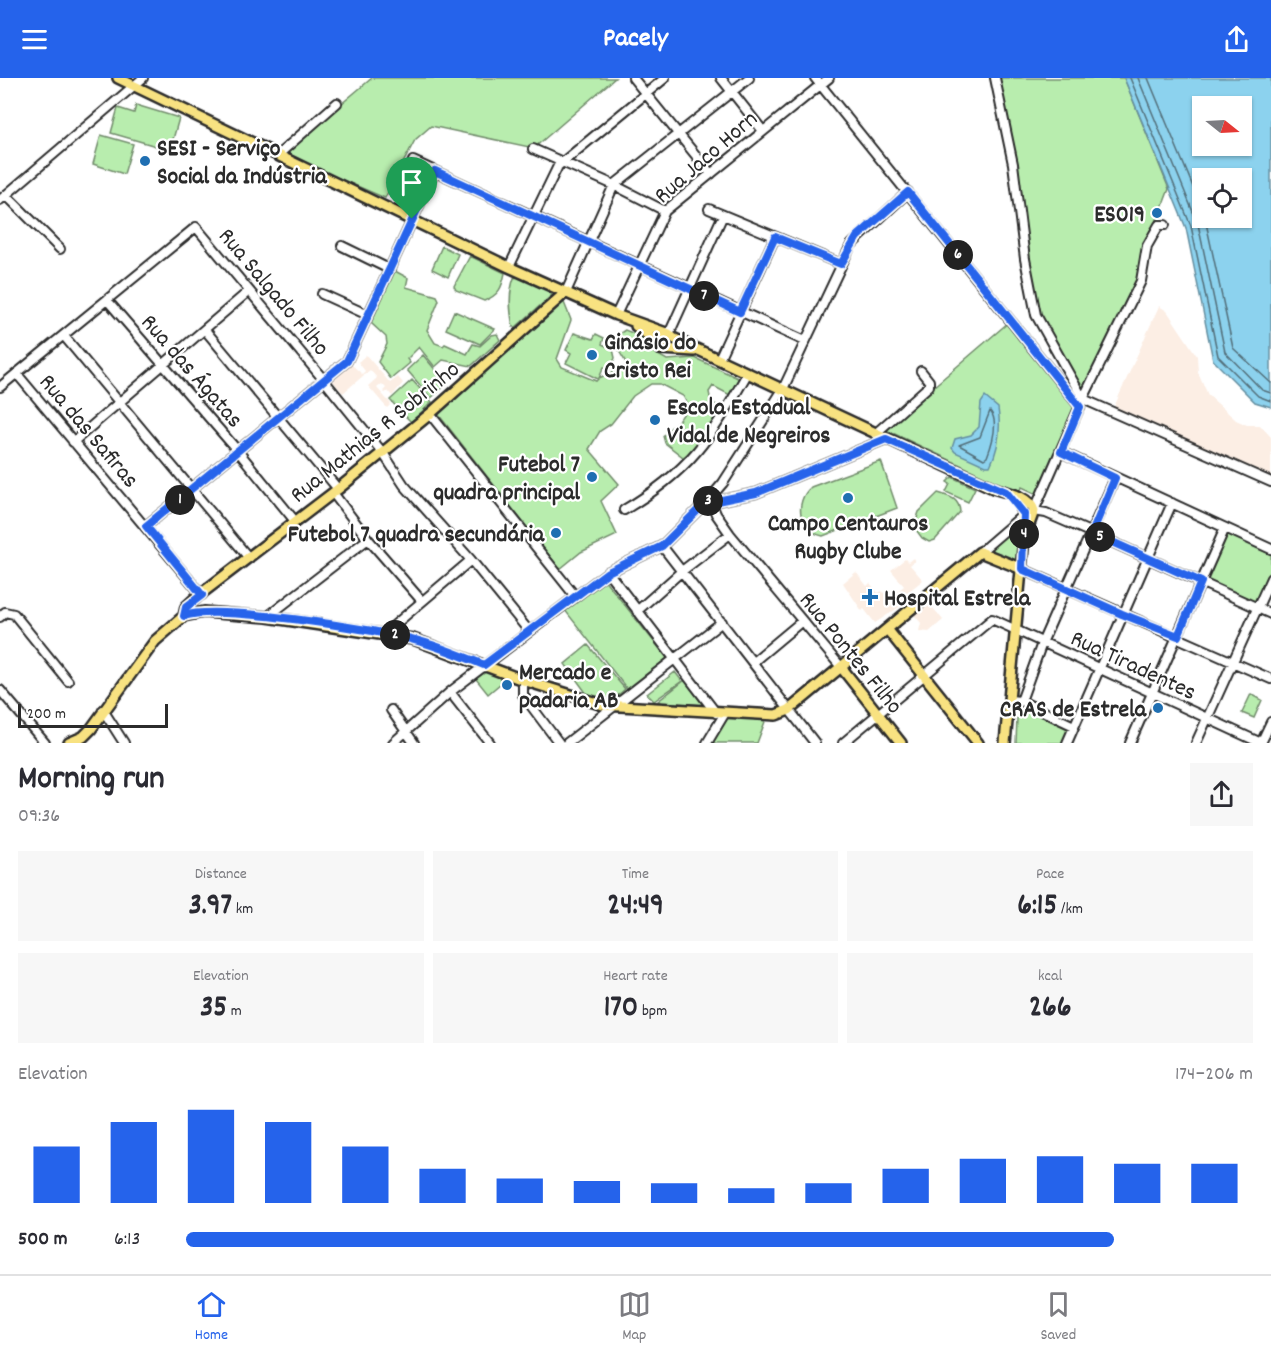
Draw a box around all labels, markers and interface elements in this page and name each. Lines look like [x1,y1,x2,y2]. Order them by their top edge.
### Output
text: Pacely [603,20,668,59]
icon: menu [18,23,51,56]
icon: share [1220,23,1253,56]
north arrow [1192,96,1252,156]
map controls [1192,96,1252,228]
street label: Rua Jaco Horn [648,104,766,213]
place label: SESI - Serviço Social da Indústria [157,133,327,195]
marker: SESI - Serviço Social da Indústria [138,154,152,168]
pin [386,157,437,219]
icon: arrive [395,166,428,199]
button: locate [1192,168,1252,228]
place label: ES019 [1094,199,1145,233]
marker: ES019 [1150,206,1164,220]
street label: Rua Salgado Filho [209,221,337,364]
pin: 6 [943,240,973,270]
text: 6 [954,243,962,266]
pin: 7 [689,281,719,311]
text: 7 [701,284,707,307]
street label: Rua das Ágatas [132,307,250,436]
place label: Ginásio do Cristo Rei [604,327,697,389]
marker: Ginásio do Cristo Rei [585,348,599,362]
street label: Rua Mathias R Sobrinho [284,354,468,513]
street label: Rua das Safiras [30,367,146,497]
place label: Escola Estadual Vidal de Negreiros [667,392,830,454]
marker: Escola Estadual Vidal de Negreiros [648,413,662,427]
place label: Futebol 7 quadra principal [433,449,580,511]
marker: Futebol 7 quadra principal [585,470,599,484]
pin: 1 [165,485,195,515]
pin: 3 [693,486,723,516]
text: 1 [178,488,182,511]
text: 3 [704,489,712,512]
marker: Campo Centauros Rugby Clube [841,491,855,505]
place label: Campo Centauros Rugby Clube [768,508,928,570]
place label: Futebol 7 quadra secundária [288,519,545,553]
pin: 4 [1009,519,1039,549]
text: 4 [1021,522,1027,545]
pin: 5 [1085,522,1115,552]
text: 5 [1096,525,1104,548]
marker: Futebol 7 quadra secundária [549,526,563,540]
place label: Hospital Estrela [884,583,1031,617]
street label: Rua Pontes Filho [790,585,910,722]
marker: Hospital Estrela [861,588,879,606]
pin: 2 [380,620,410,650]
text: 2 [392,623,399,646]
street label: Rua Tiradentes [1064,623,1201,711]
place label: Mercado e padaria AB [519,657,618,719]
marker: Mercado e padaria AB [500,678,514,692]
place label: CRAS de Estrela [1000,694,1147,728]
scale bar [18,701,168,728]
marker: CRAS de Estrela [1151,701,1165,715]
text: 200 m [27,703,66,726]
text: Morning run [18,757,165,804]
button: share [1190,763,1253,826]
text: 09:36 [18,803,60,831]
text: Distance [195,863,247,886]
text: Time [622,863,649,886]
text: Pace [1036,863,1064,886]
text: 3.97 [188,886,232,929]
text: 24:49 [607,886,664,929]
text: 6:15 [1017,886,1057,929]
text: km [232,898,253,921]
text: /km [1057,898,1083,921]
text: Elevation [193,965,249,988]
text: Heart rate [603,965,668,988]
text: kcal [1038,965,1062,988]
text: 35 [200,988,227,1031]
text: 170 [604,988,638,1031]
text: 266 [1029,988,1071,1031]
text: m [227,1000,242,1023]
text: bpm [638,1000,667,1023]
text: Elevation [18,1061,88,1089]
text: 174–206 m [1175,1061,1253,1089]
text: 500 m [18,1226,67,1254]
text: 6:13 [114,1226,140,1254]
tab: Home [195,1288,228,1347]
tab: Map [618,1288,651,1347]
tab: Saved [1040,1288,1076,1347]

